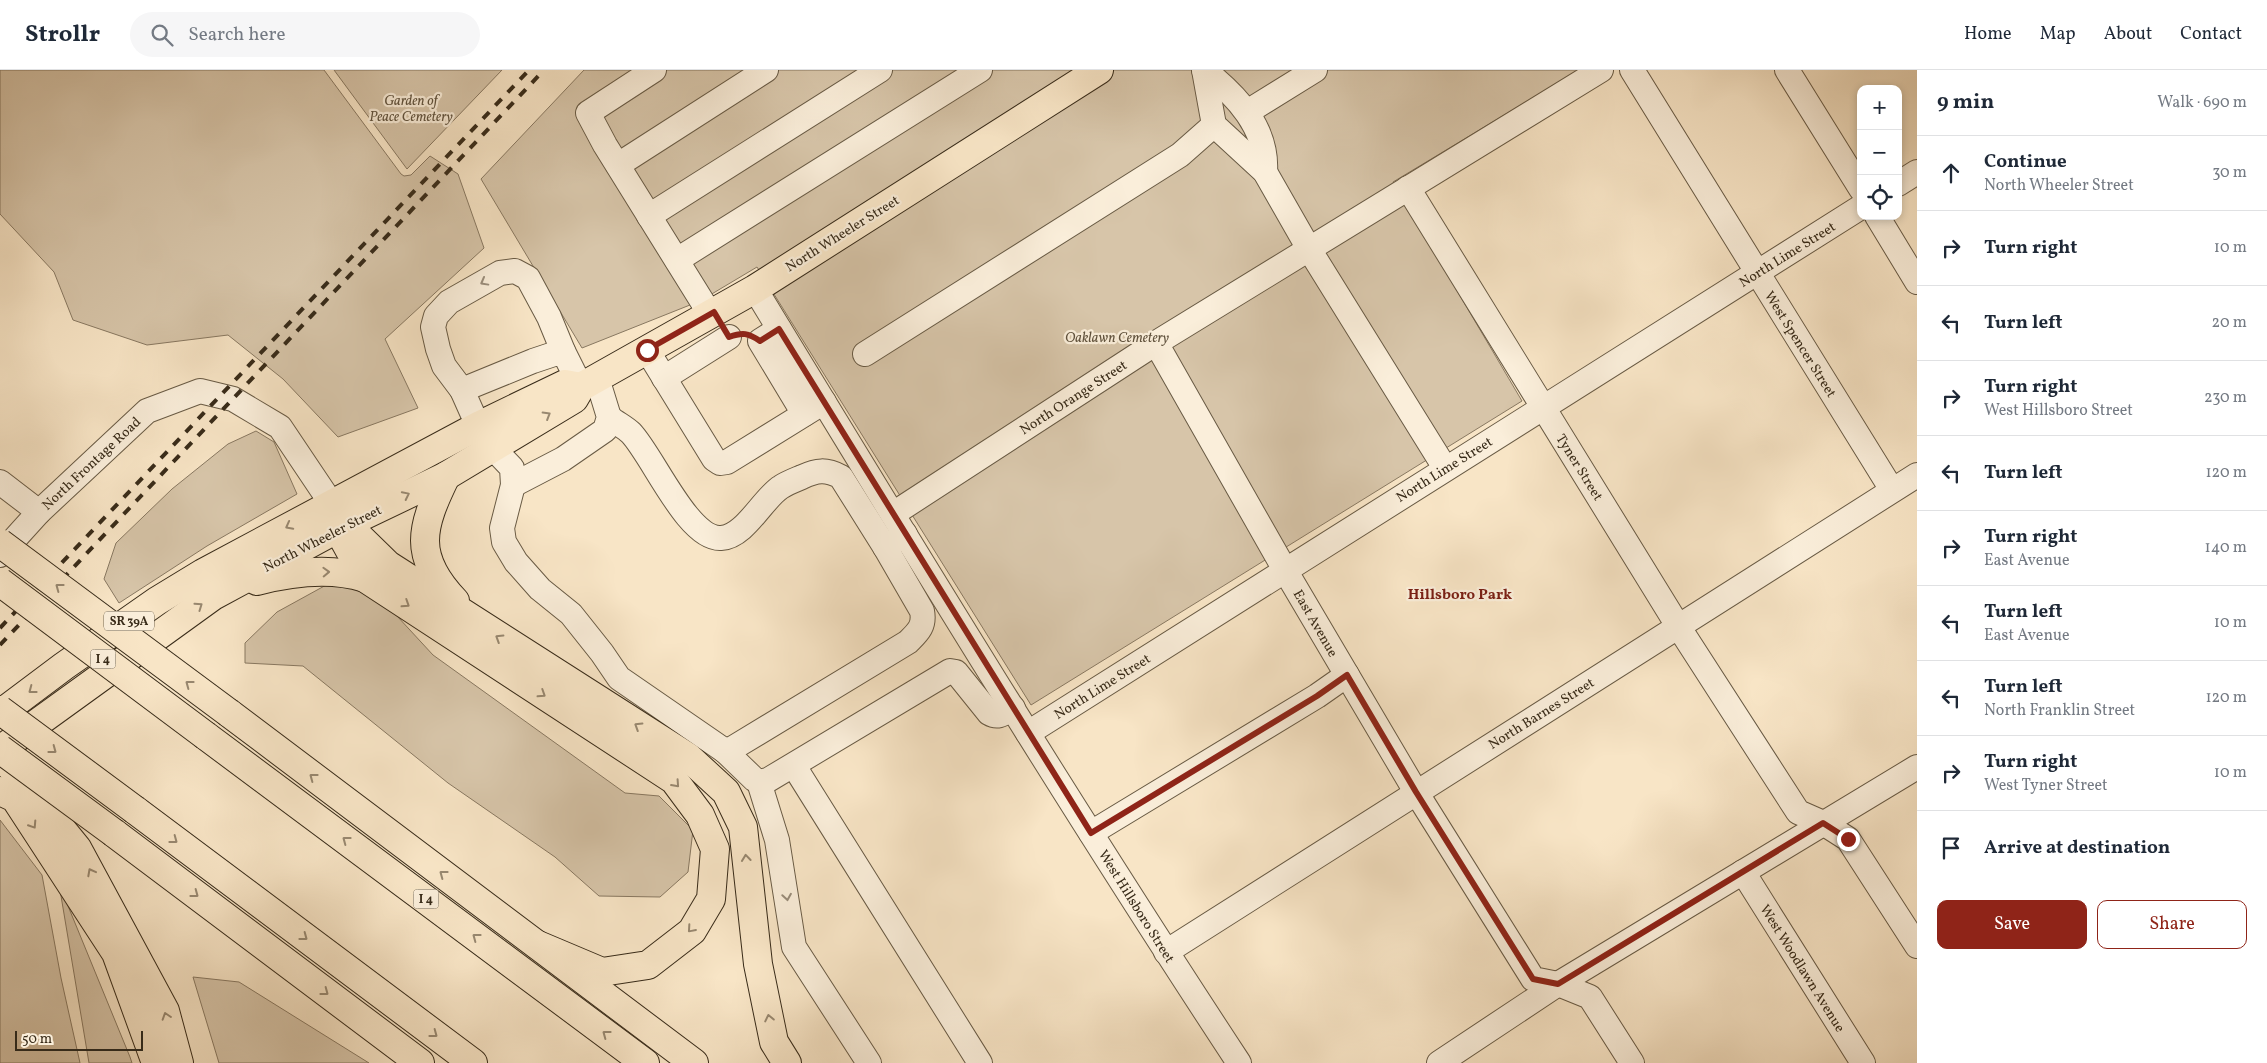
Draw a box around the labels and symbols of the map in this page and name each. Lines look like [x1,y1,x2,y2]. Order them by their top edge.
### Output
park label: Garden of Peace Cemetery [369,92,453,127]
street label: North Wheeler Street [782,191,903,277]
street label: North Lime Street [1736,218,1840,293]
one-way arrow [480,276,489,286]
street label: West Spencer Street [1759,288,1840,402]
park label: Oaklawn Cemetery [1065,329,1170,348]
route start [636,339,659,362]
street label: North Orange Street [1016,356,1131,440]
one-way arrow [542,412,551,422]
street label: North Frontage Road [38,413,146,515]
street label: Tyner Street [1551,431,1607,505]
street label: North Lime Street [1393,433,1497,508]
one-way arrow [401,491,410,501]
street label: North Wheeler Street [260,501,385,578]
one-way arrow [285,520,294,530]
one-way arrow [322,566,330,577]
one-way arrow [55,584,65,593]
district label: Hillsboro Park [1408,585,1512,606]
street label: East Avenue [1288,587,1342,661]
one-way arrow [401,598,410,608]
one-way arrow [193,603,202,612]
road number: SR 39A [104,612,154,630]
one-way arrow [495,634,504,644]
road number: I 4 [90,650,116,668]
street label: North Lime Street [1051,650,1155,725]
street label: North Barnes Street [1485,674,1599,755]
one-way arrow [185,681,195,690]
one-way arrow [28,684,38,693]
one-way arrow [537,687,546,697]
one-way arrow [635,722,644,732]
one-way arrow [47,744,57,753]
one-way arrow [310,774,319,782]
one-way arrow [671,779,680,788]
one-way arrow [26,820,36,829]
route end [1837,828,1860,851]
one-way arrow [168,834,177,842]
one-way arrow [343,837,352,845]
street label: West Hillsboro Street [1093,847,1178,967]
one-way arrow [741,853,752,861]
one-way arrow [87,869,97,878]
one-way arrow [439,871,449,880]
one-way arrow [189,888,199,897]
road number: I 4 [414,890,438,909]
one-way arrow [782,893,792,902]
street label: West Woodlawn Avenue [1755,901,1849,1037]
one-way arrow [689,923,697,932]
one-way arrow [298,931,308,940]
one-way arrow [472,934,482,943]
one-way arrow [319,986,328,994]
one-way arrow [162,1012,172,1021]
one-way arrow [764,1014,775,1023]
scale bar [15,1028,142,1051]
one-way arrow [428,1029,437,1037]
one-way arrow [602,1031,612,1040]

